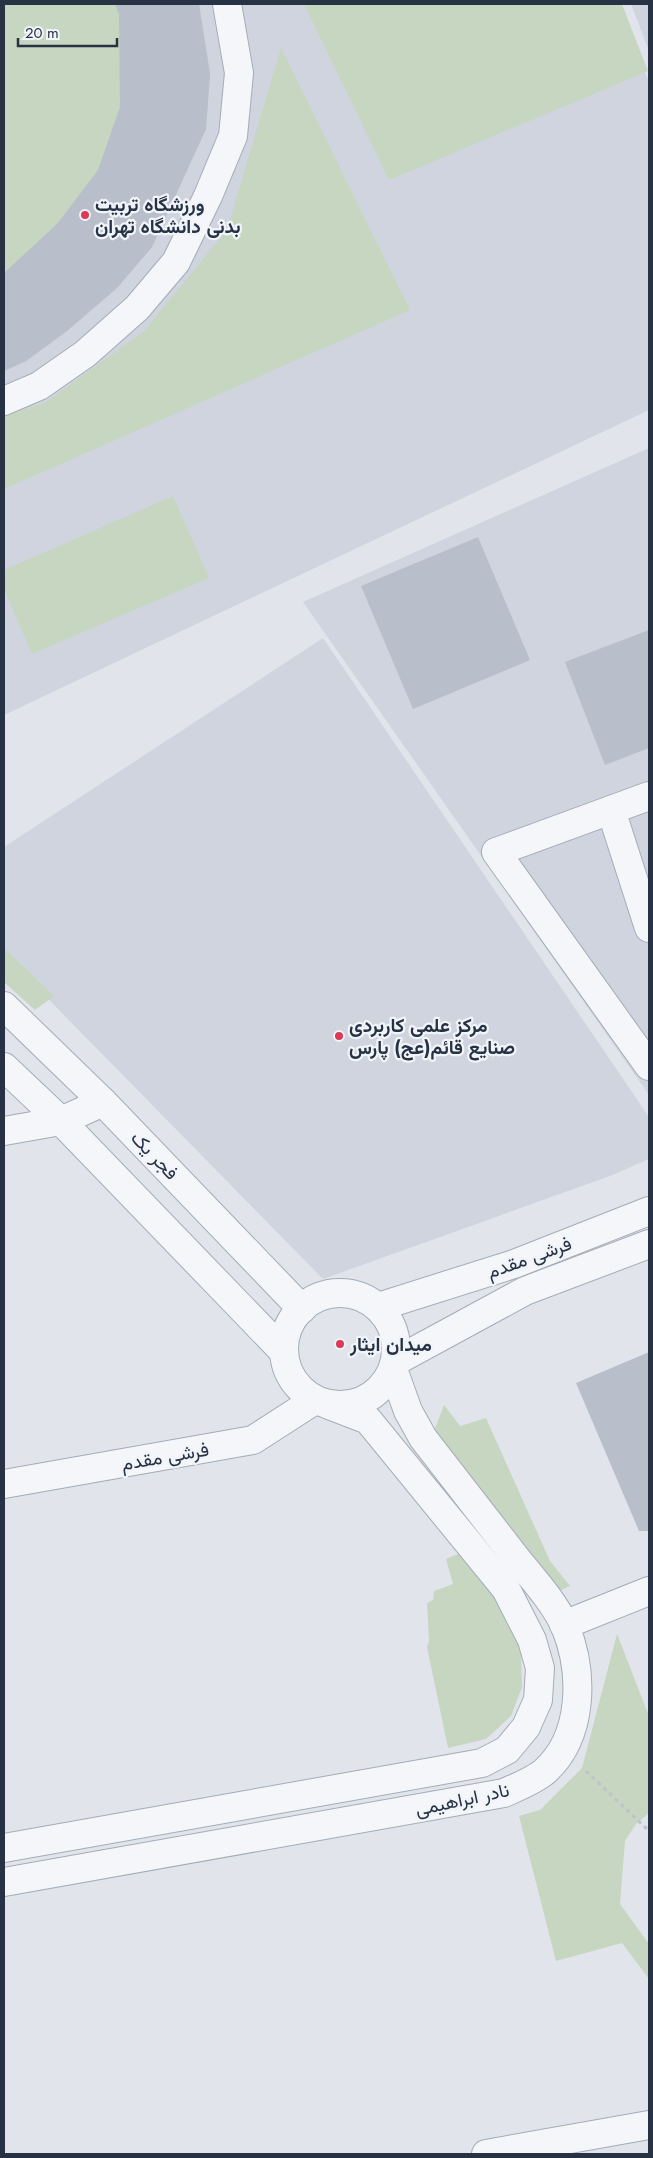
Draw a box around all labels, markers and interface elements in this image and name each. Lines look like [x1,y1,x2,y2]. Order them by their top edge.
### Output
scale bar [18,15,116,47]
text: 20 m [25,22,59,44]
place label: ورزشگاه تربیت بدنی دانشگاه تهران [95,191,241,240]
marker: ورزشگاه تربیت بدنی دانشگاه تهران [79,209,91,221]
place label: مرکز علمی کاربردی صنایع قائم(عج) پارس [349,1012,515,1061]
marker: مرکز علمی کاربردی صنایع قائم(عج) پارس [333,1030,345,1042]
street label: فجر یک [125,1125,185,1186]
street label: فرشی مقدم [483,1230,575,1285]
place label: میدان ایثار [349,1331,432,1358]
marker: میدان ایثار [334,1338,346,1350]
street label: فرشی مقدم [119,1436,211,1477]
street label: نادر ابراهیمی [412,1776,512,1823]

